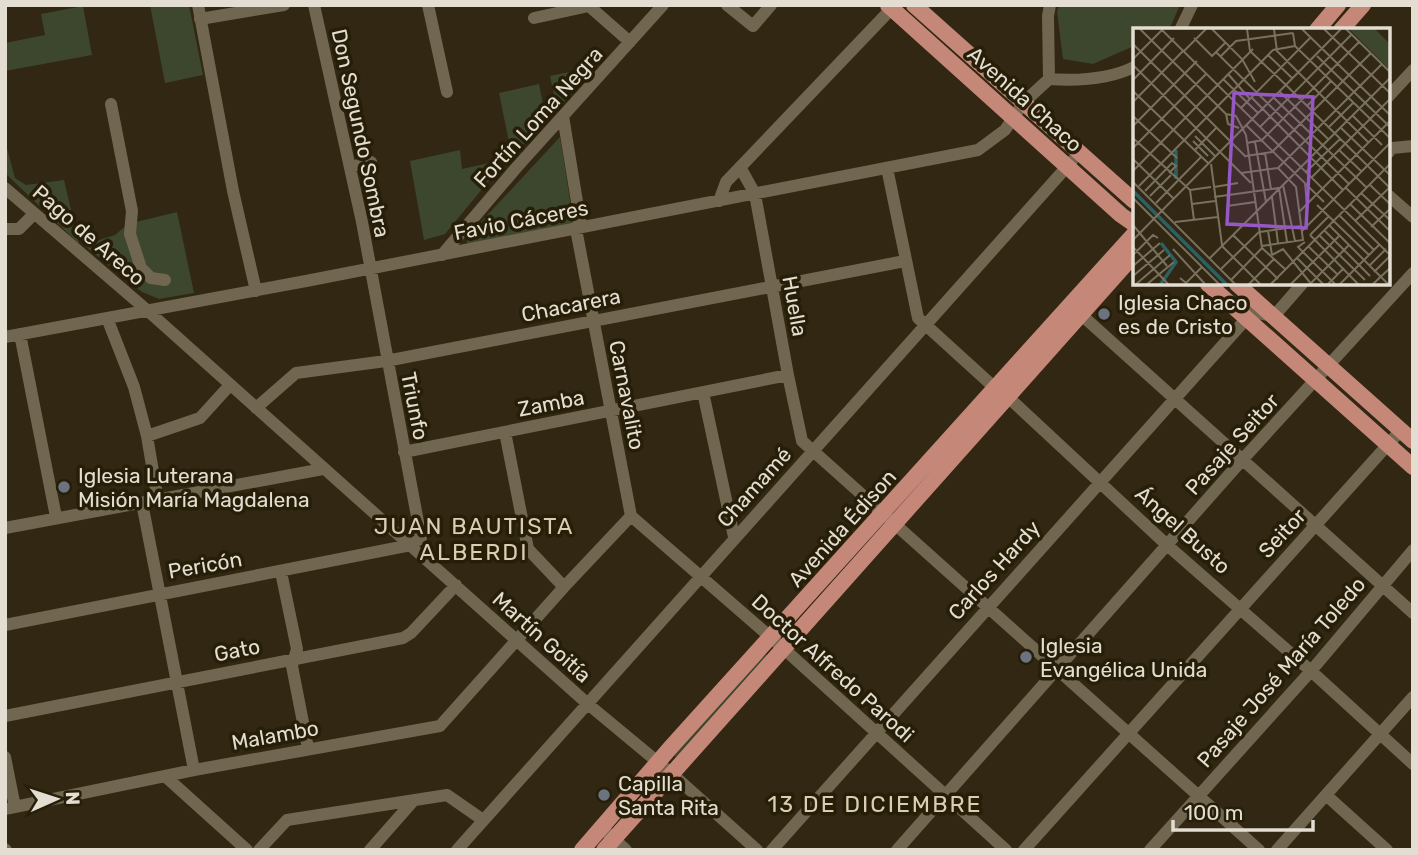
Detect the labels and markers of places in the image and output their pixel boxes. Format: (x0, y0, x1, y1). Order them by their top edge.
place label: Iglesia Chaco es de Cristo (1118, 290, 1248, 339)
marker: Iglesia Chaco es de Cristo (1096, 306, 1112, 322)
place label: Iglesia Luterana Misión María Magdalena (78, 463, 310, 512)
marker: Iglesia Luterana Misión María Magdalena (56, 479, 72, 495)
place label: Iglesia Evangélica Unida (1040, 633, 1207, 682)
marker: Iglesia Evangélica Unida (1018, 649, 1034, 665)
place label: Capilla Santa Rita (618, 771, 719, 820)
marker: Capilla Santa Rita (596, 787, 612, 803)

